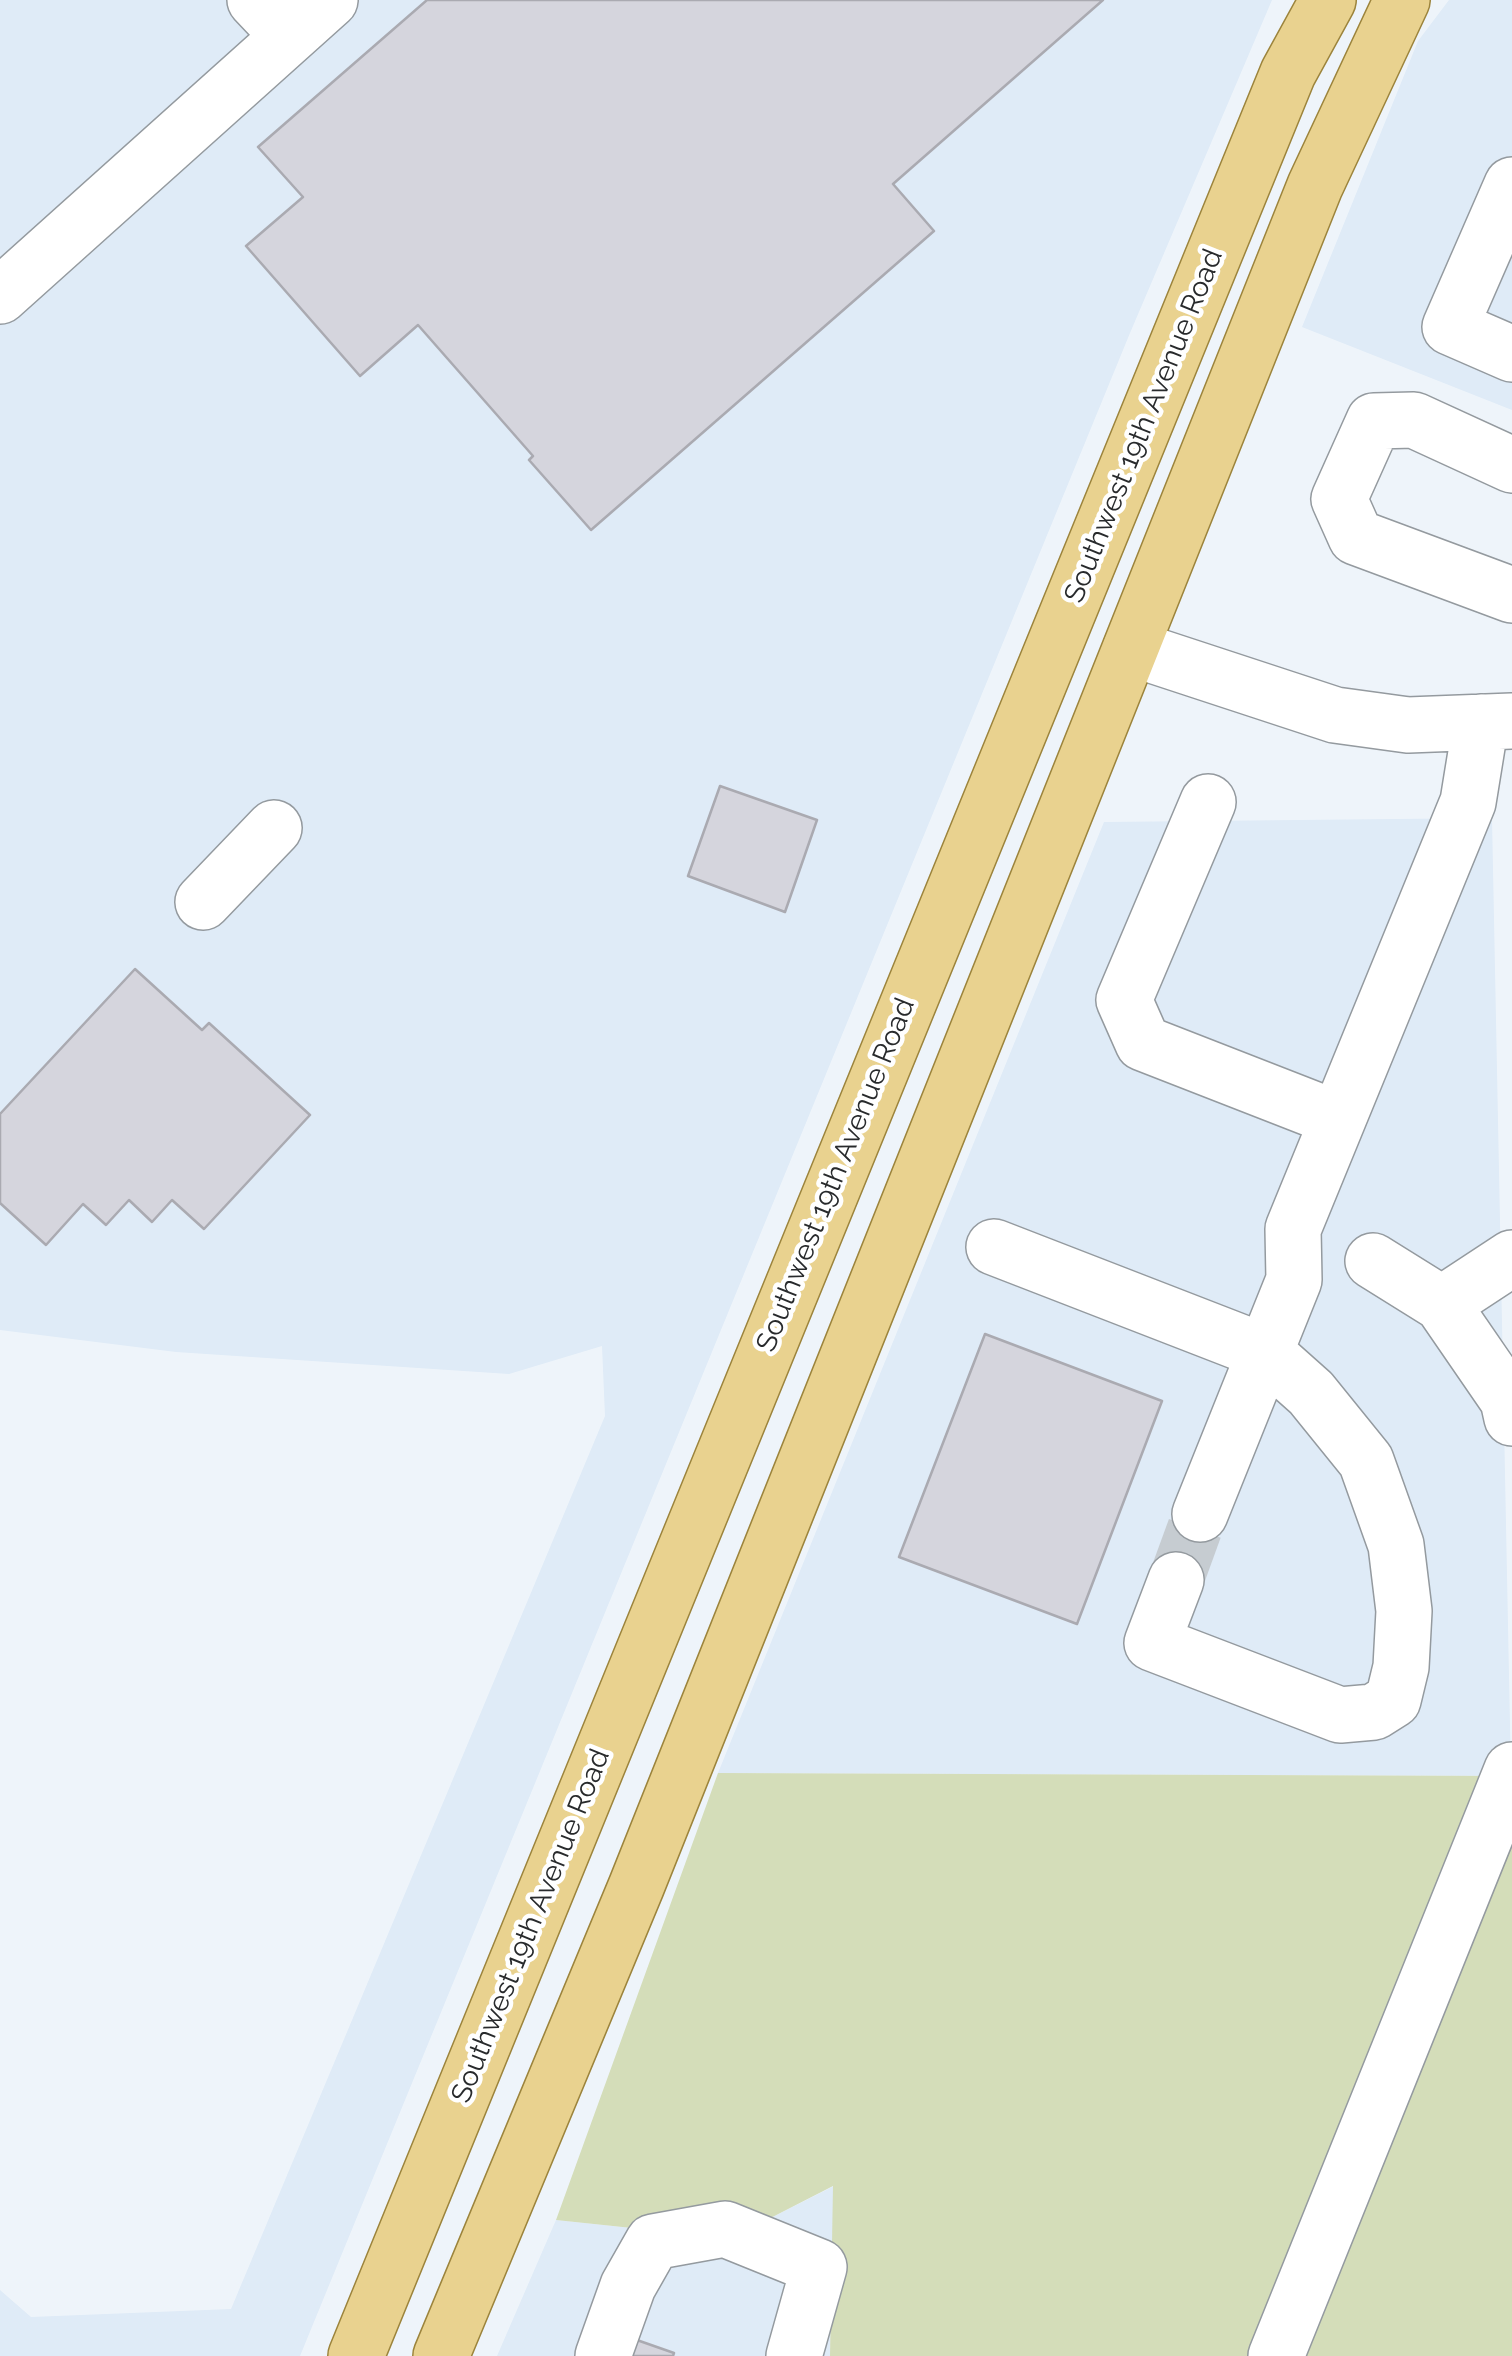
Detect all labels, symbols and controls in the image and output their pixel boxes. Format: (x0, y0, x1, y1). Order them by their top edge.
street label: Southwest 19th Avenue Road (1058, 244, 1230, 608)
street label: Southwest 19th Avenue Road (750, 993, 922, 1357)
street label: Southwest 19th Avenue Road (445, 1744, 617, 2108)

